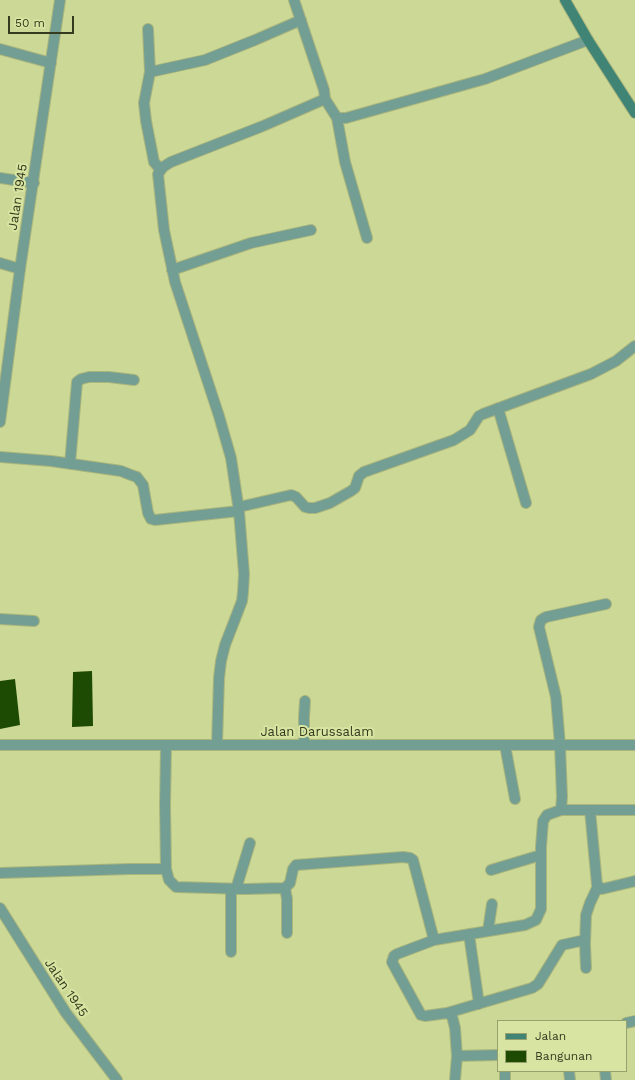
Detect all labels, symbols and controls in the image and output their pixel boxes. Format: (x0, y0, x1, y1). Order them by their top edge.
scale bar (10, 8, 76, 34)
text: 50 m (15, 16, 45, 30)
street label: Jalan 1945 (5, 163, 31, 231)
street label: Jalan Darussalam (260, 724, 374, 740)
street label: Jalan 1945 (41, 956, 91, 1020)
legend (497, 1020, 627, 1072)
text: Jalan (535, 1029, 566, 1043)
text: Bangunan (535, 1049, 593, 1063)

